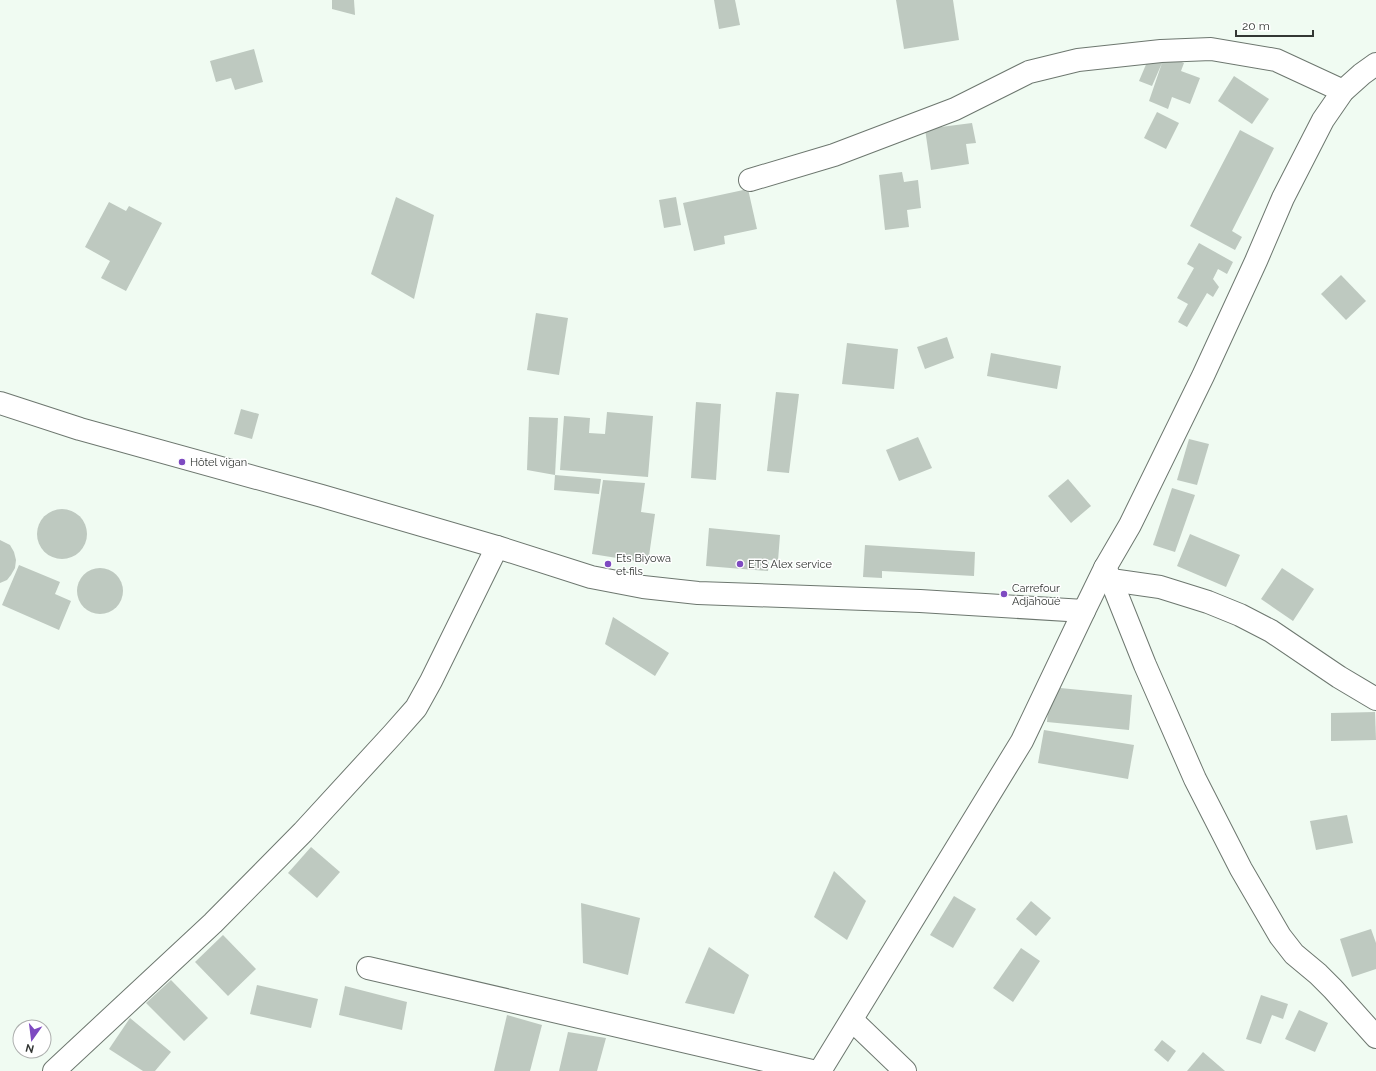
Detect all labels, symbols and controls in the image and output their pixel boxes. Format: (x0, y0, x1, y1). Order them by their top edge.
scale bar (1236, 12, 1313, 38)
text: 20 m (1242, 19, 1270, 33)
place label: Hôtel vigan (190, 456, 247, 469)
marker: Hôtel vigan (177, 457, 187, 467)
place label: Ets Biyowa et fils (616, 552, 671, 578)
place label: ETS Alex service (748, 558, 832, 571)
marker: Ets Biyowa et fils (603, 559, 613, 569)
marker: ETS Alex service (735, 559, 745, 569)
place label: Carrefour Adjahoué (1012, 582, 1061, 608)
marker: Carrefour Adjahoué (999, 589, 1009, 599)
north arrow (12, 1019, 52, 1059)
text: N (24, 1041, 35, 1056)

